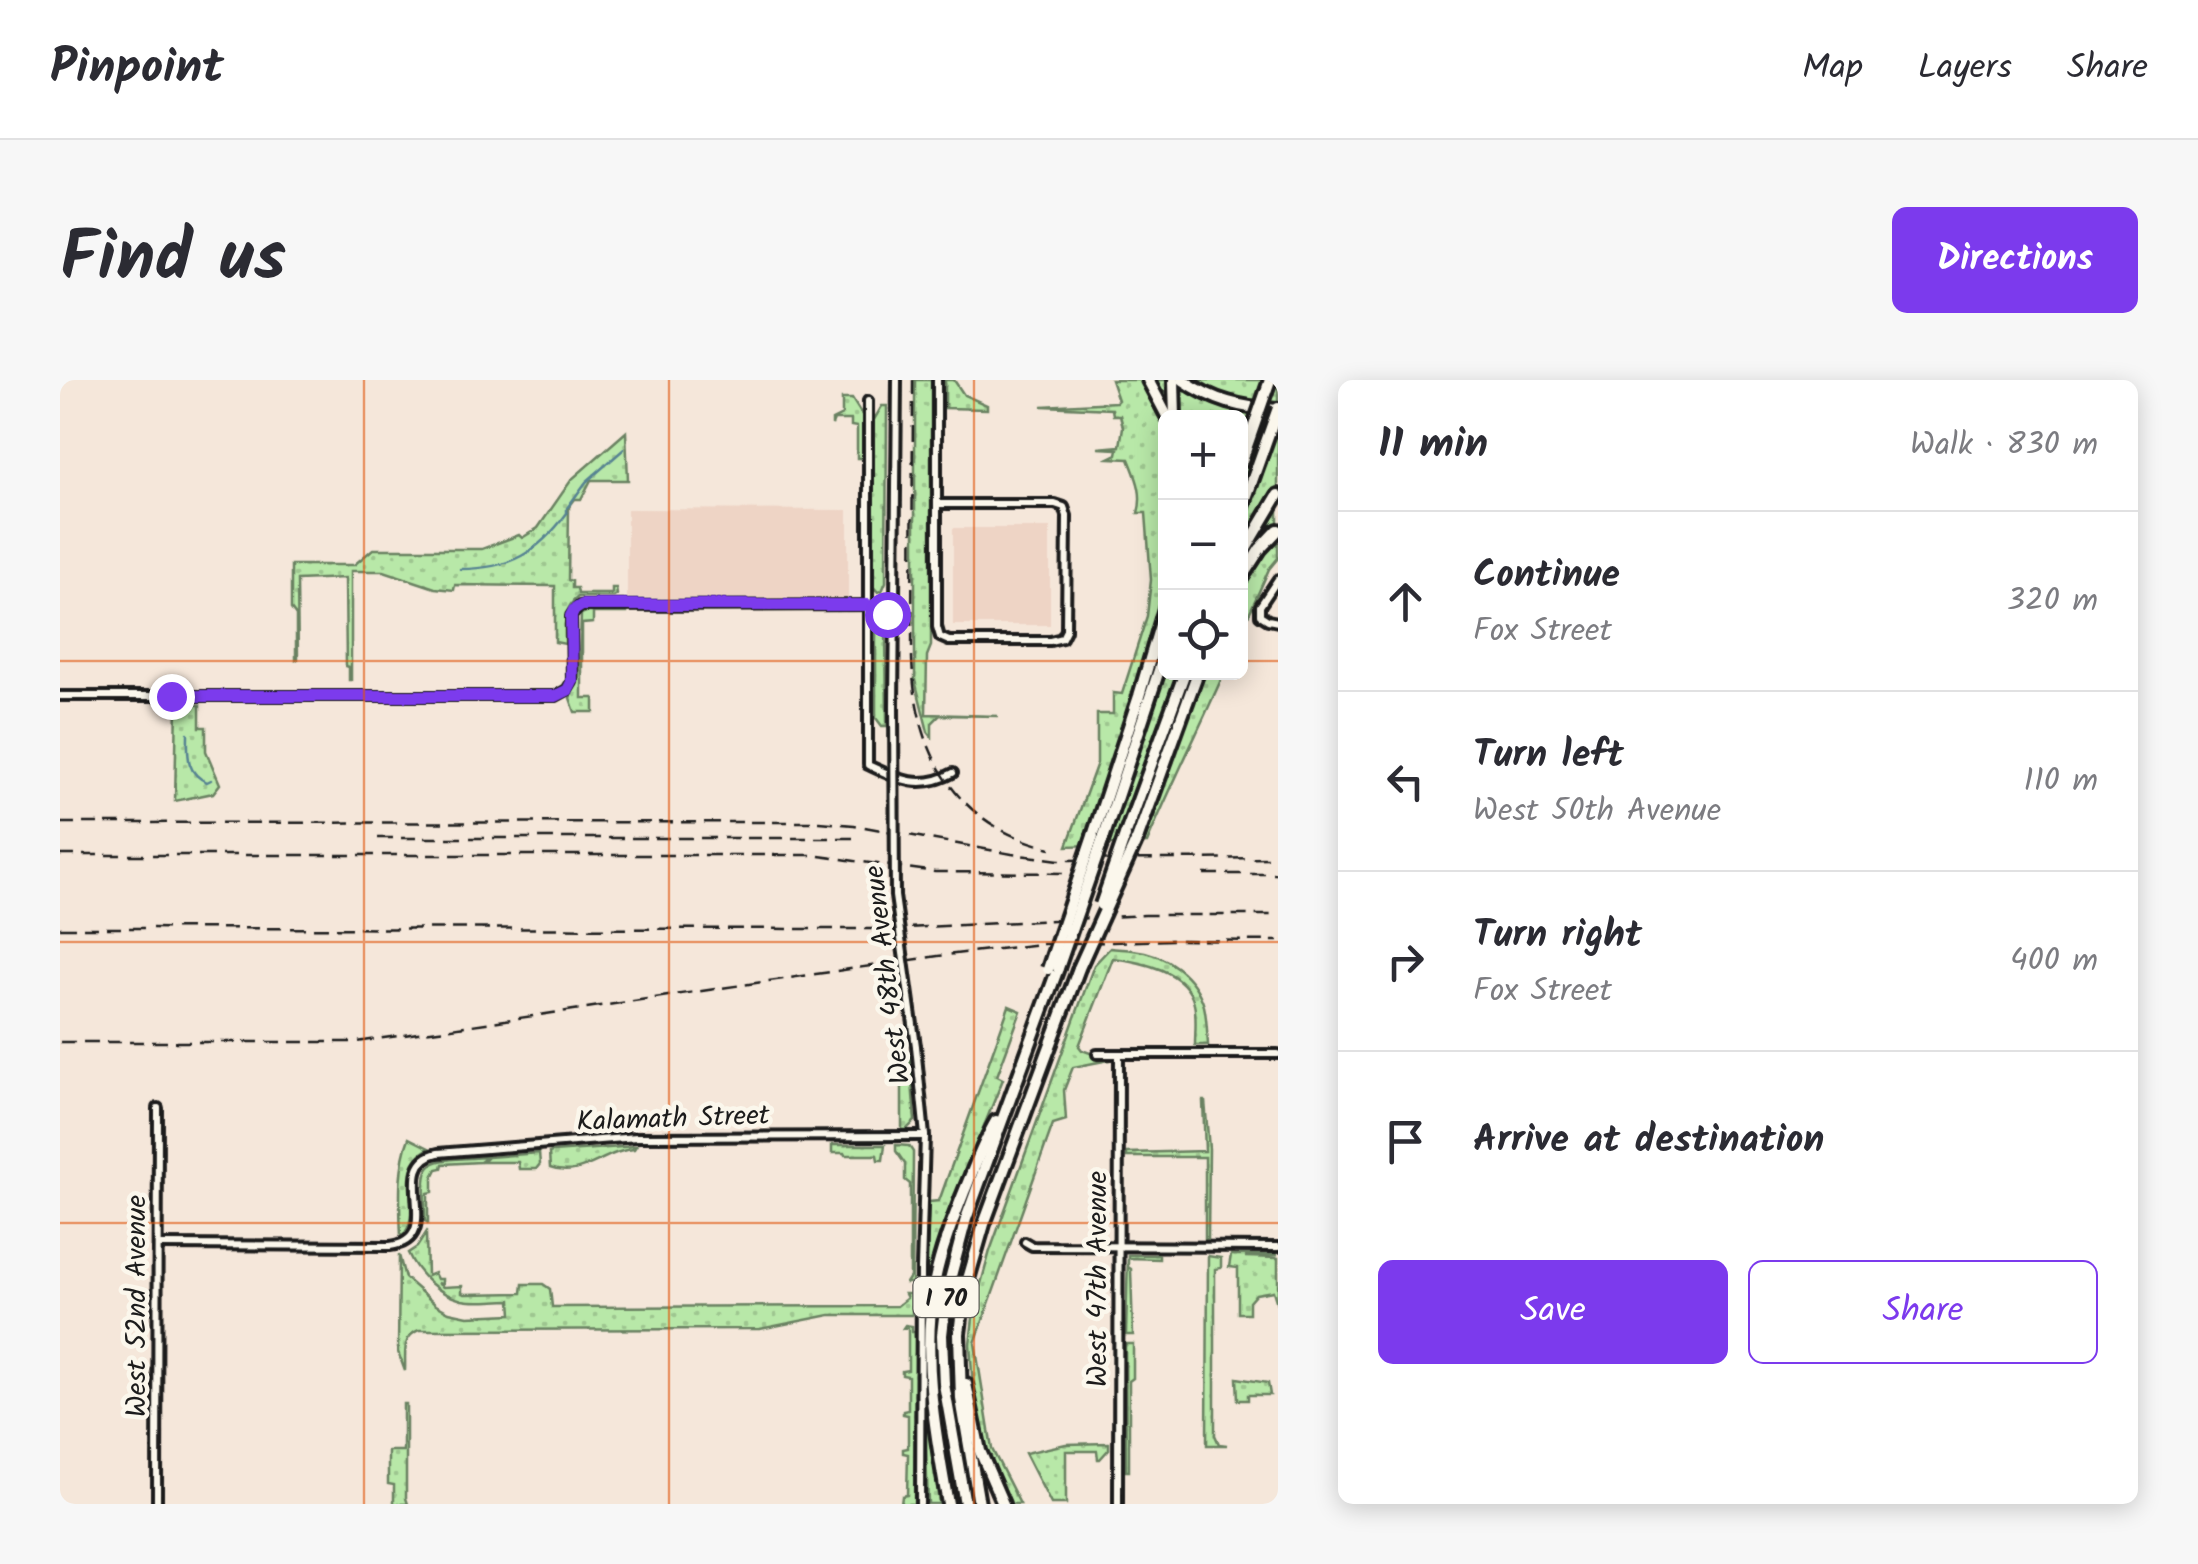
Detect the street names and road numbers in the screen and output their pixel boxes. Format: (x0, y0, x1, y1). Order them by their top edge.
street label: West 48th Avenue (853, 862, 924, 1087)
street label: Kalamath Street (576, 1094, 772, 1145)
street label: West 47th Avenue (1076, 1170, 1121, 1387)
street label: West 52nd Avenue (115, 1194, 160, 1417)
road number: I 70 (914, 1277, 978, 1317)

